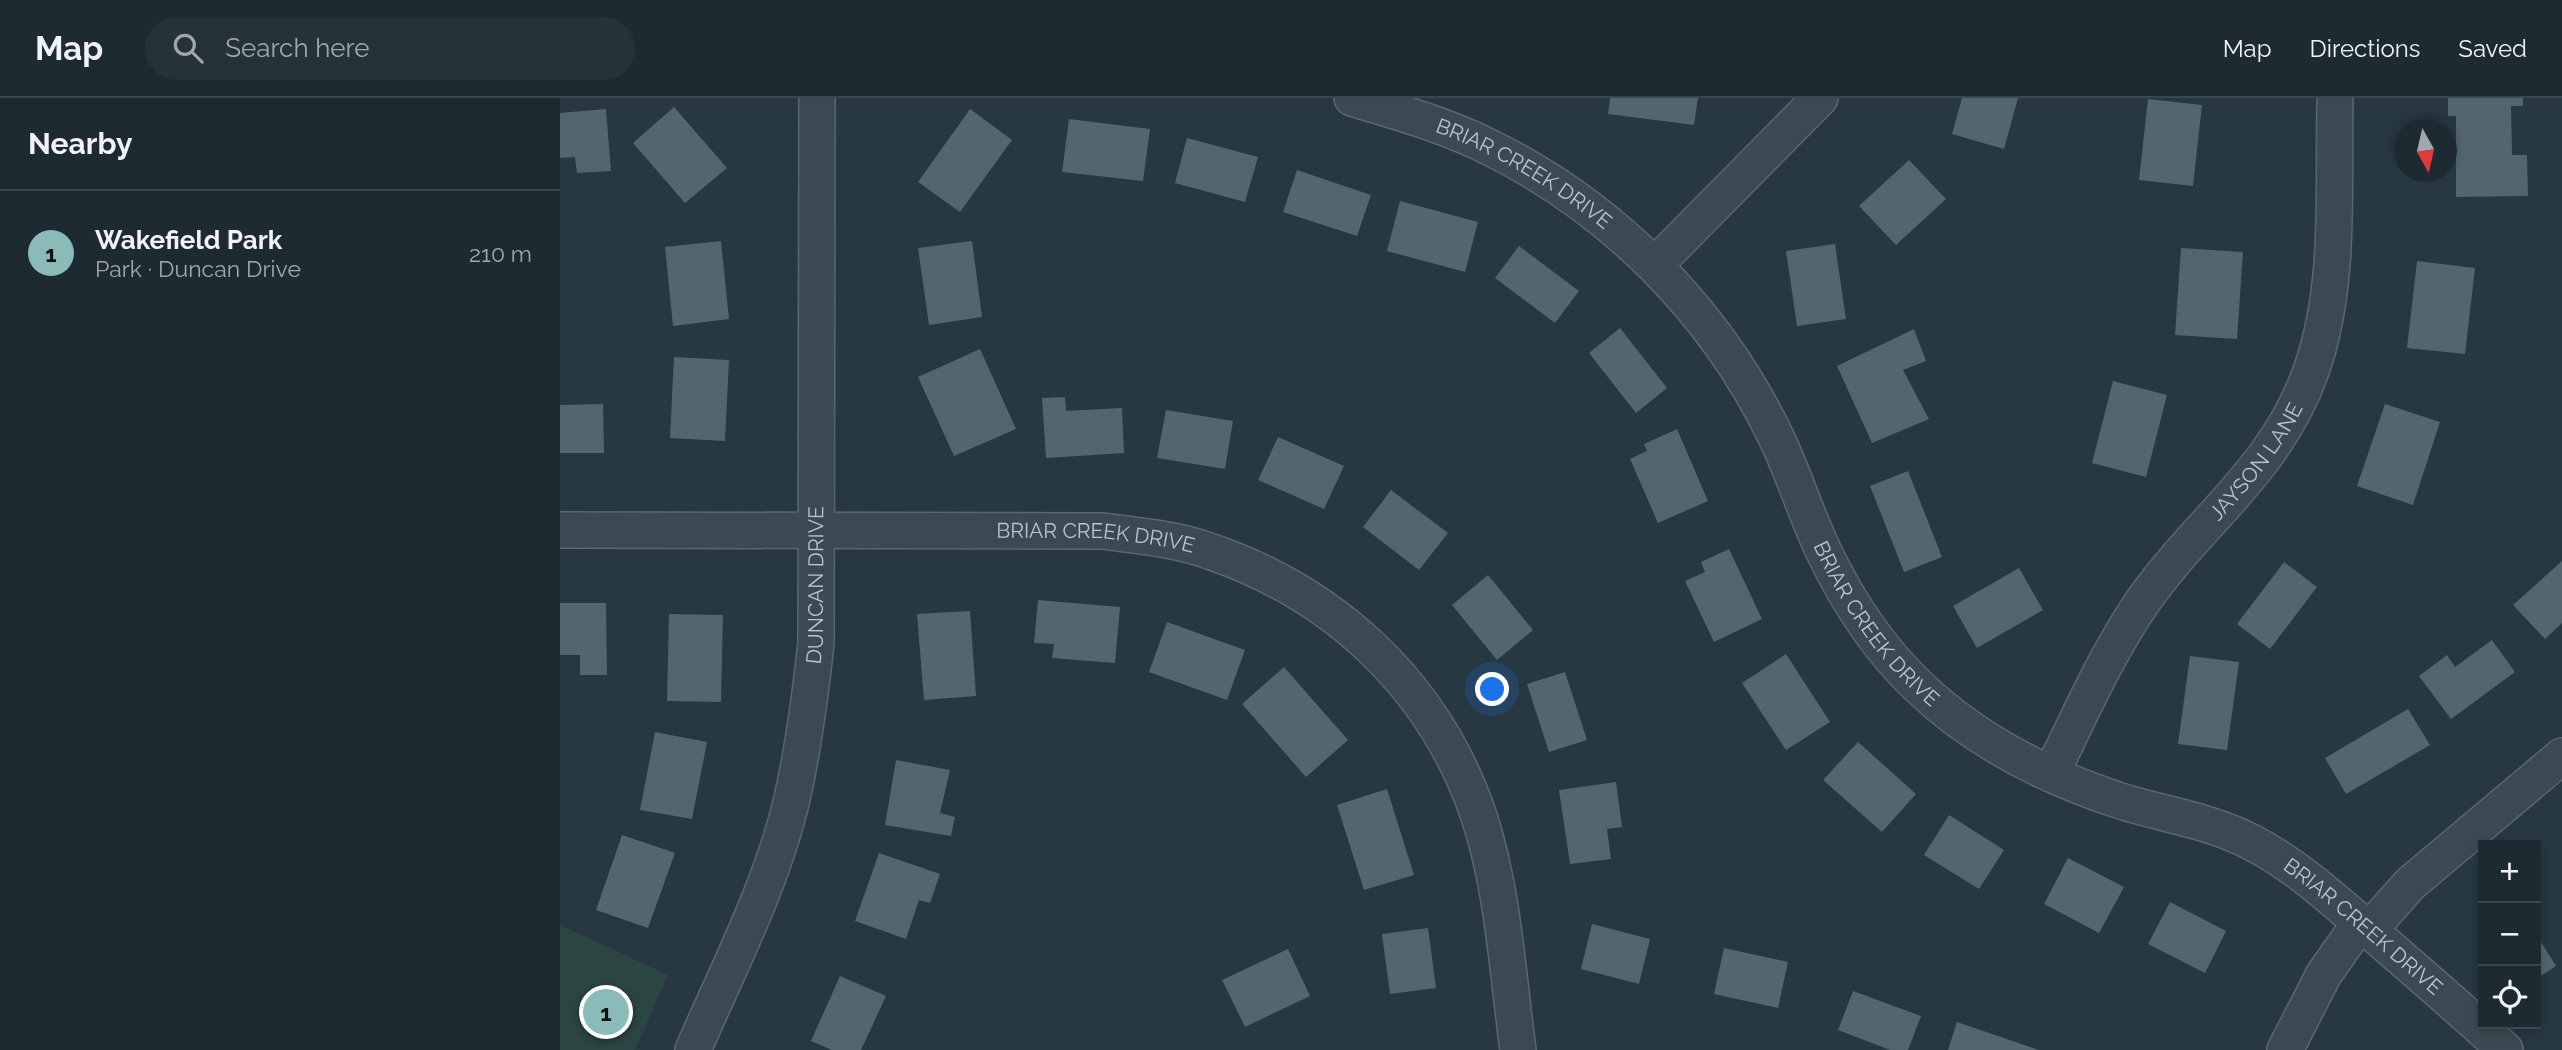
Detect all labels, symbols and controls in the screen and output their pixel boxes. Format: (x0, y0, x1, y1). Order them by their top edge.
search box (145, 17, 635, 80)
text: Map (35, 29, 103, 68)
icon: search (169, 29, 207, 67)
text: Search here (225, 33, 370, 63)
text: Map (2223, 34, 2272, 63)
text: Directions (2310, 34, 2420, 63)
text: Saved (2458, 34, 2527, 63)
street label: BRIAR CREEK DRIVE (1433, 113, 1617, 234)
north arrow (2394, 119, 2457, 182)
text: Nearby (28, 126, 132, 161)
text: Wakefield Park (95, 225, 282, 255)
text: 1 (45, 240, 57, 267)
text: 210 m (469, 240, 532, 267)
text: Park · Duncan Drive (95, 255, 301, 282)
street label: JAYSON LANE (2204, 398, 2308, 525)
street label: DUNCAN DRIVE (801, 506, 828, 665)
street label: BRIAR CREEK DRIVE (996, 518, 1198, 558)
street label: BRIAR CREEK DRIVE (1809, 537, 1945, 711)
your location (1475, 672, 1509, 706)
map controls (2478, 840, 2541, 1029)
button: + (2478, 840, 2541, 903)
street label: BRIAR CREEK DRIVE (2279, 852, 2448, 1000)
button: − (2478, 903, 2541, 966)
button: locate (2478, 966, 2541, 1029)
pin: 1 (583, 986, 629, 1038)

